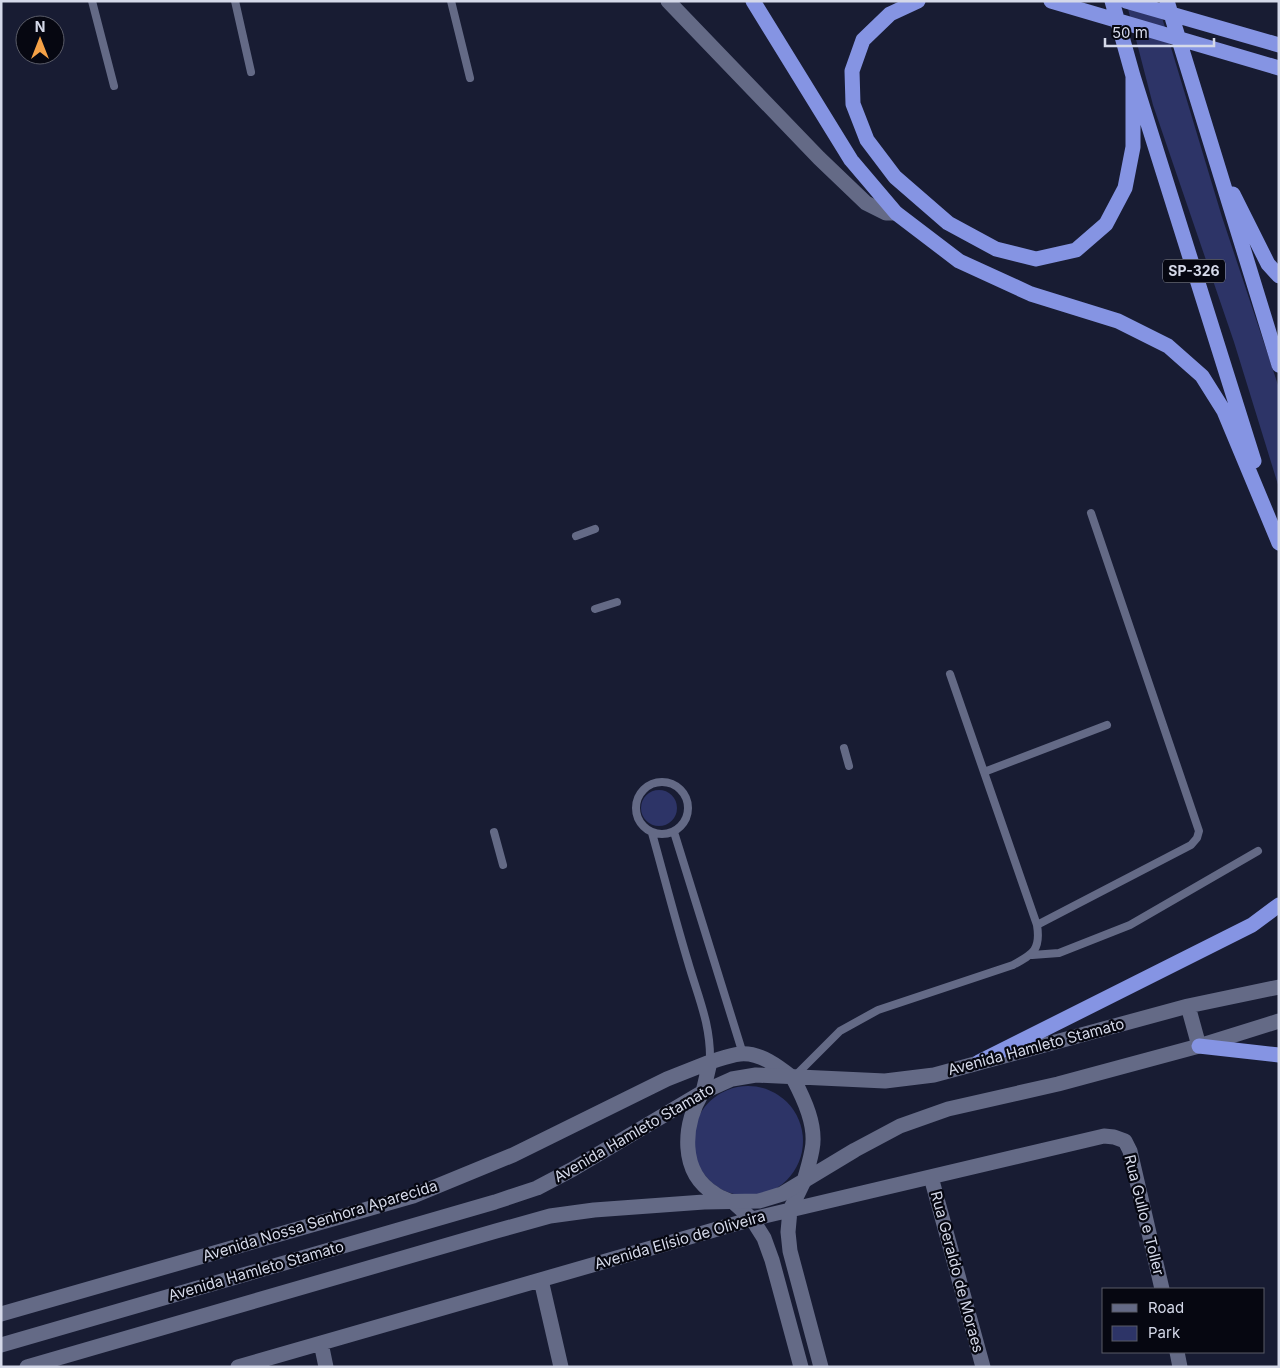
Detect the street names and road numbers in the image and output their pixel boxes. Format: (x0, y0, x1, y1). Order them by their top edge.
road number: SP-326 (1163, 260, 1225, 282)
street label: Avenida Hamleto Stamato (946, 1014, 1126, 1079)
street label: Avenida Hamleto Stamato (550, 1079, 717, 1186)
street label: Rua Gullo e Toller (1120, 1152, 1169, 1278)
street label: Avenida Nossa Senhora Aparecida (200, 1176, 440, 1265)
street label: Rua Geraldo de Moraes (927, 1189, 988, 1355)
street label: Avenida Elísio de Oliveira (592, 1206, 768, 1273)
street label: Avenida Hamleto Stamato (166, 1236, 346, 1305)

